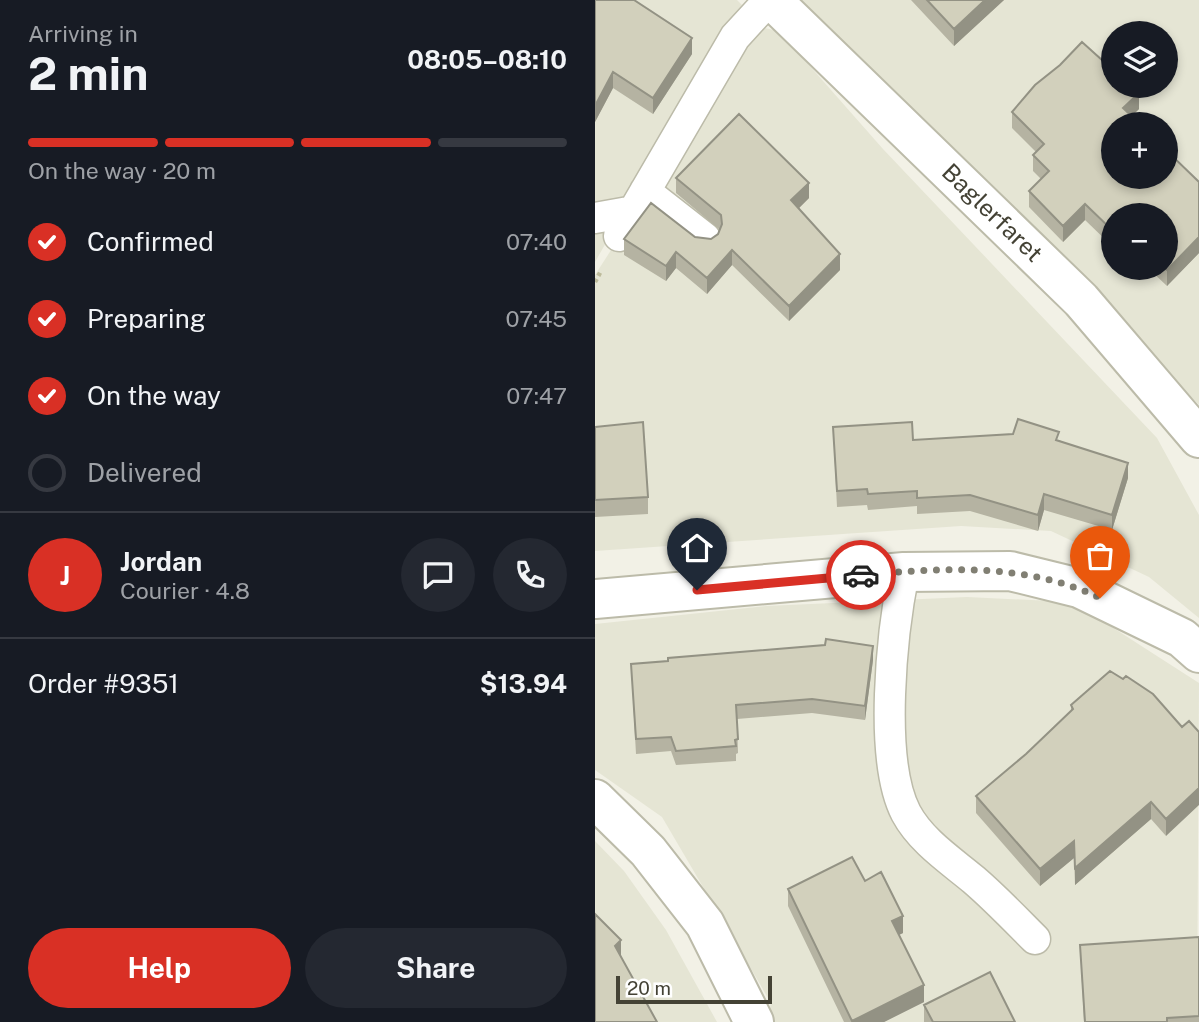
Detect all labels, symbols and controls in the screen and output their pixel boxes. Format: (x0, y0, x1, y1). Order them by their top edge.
text: Arriving in (28, 20, 138, 47)
map controls (1101, 21, 1178, 280)
button: layers (1101, 21, 1178, 98)
text: 08:05–08:10 (407, 44, 567, 75)
text: 2 min (28, 46, 148, 100)
button: + (1101, 112, 1178, 189)
text: On the way · 20 m (28, 157, 216, 184)
street label: Baglerfaret (937, 158, 1049, 267)
button: − (1101, 203, 1178, 280)
icon: check (28, 223, 66, 261)
text: Confirmed (87, 226, 214, 257)
text: 07:40 (506, 228, 567, 255)
icon: check (28, 300, 66, 338)
text: Preparing (87, 303, 206, 334)
text: 07:45 (506, 305, 567, 332)
icon: check (28, 377, 66, 415)
text: On the way (87, 380, 221, 411)
text: 07:47 (506, 382, 567, 409)
text: Delivered (87, 457, 202, 488)
pin (667, 518, 727, 590)
pin (1070, 526, 1130, 598)
icon: home (678, 529, 716, 567)
icon: bag (1081, 537, 1119, 575)
button: chat (401, 538, 475, 612)
button: phone (493, 538, 567, 612)
courier (826, 540, 896, 610)
text: Jordan (120, 546, 202, 577)
icon: car (842, 556, 880, 594)
text: J (60, 560, 70, 591)
text: Courier · 4.8 (120, 577, 250, 604)
text: Order #9351 (28, 668, 179, 699)
text: $13.94 (480, 668, 567, 699)
button: Help (28, 928, 291, 1008)
button: Share (305, 928, 567, 1008)
scale bar (616, 973, 772, 1005)
text: 20 m (627, 977, 671, 999)

